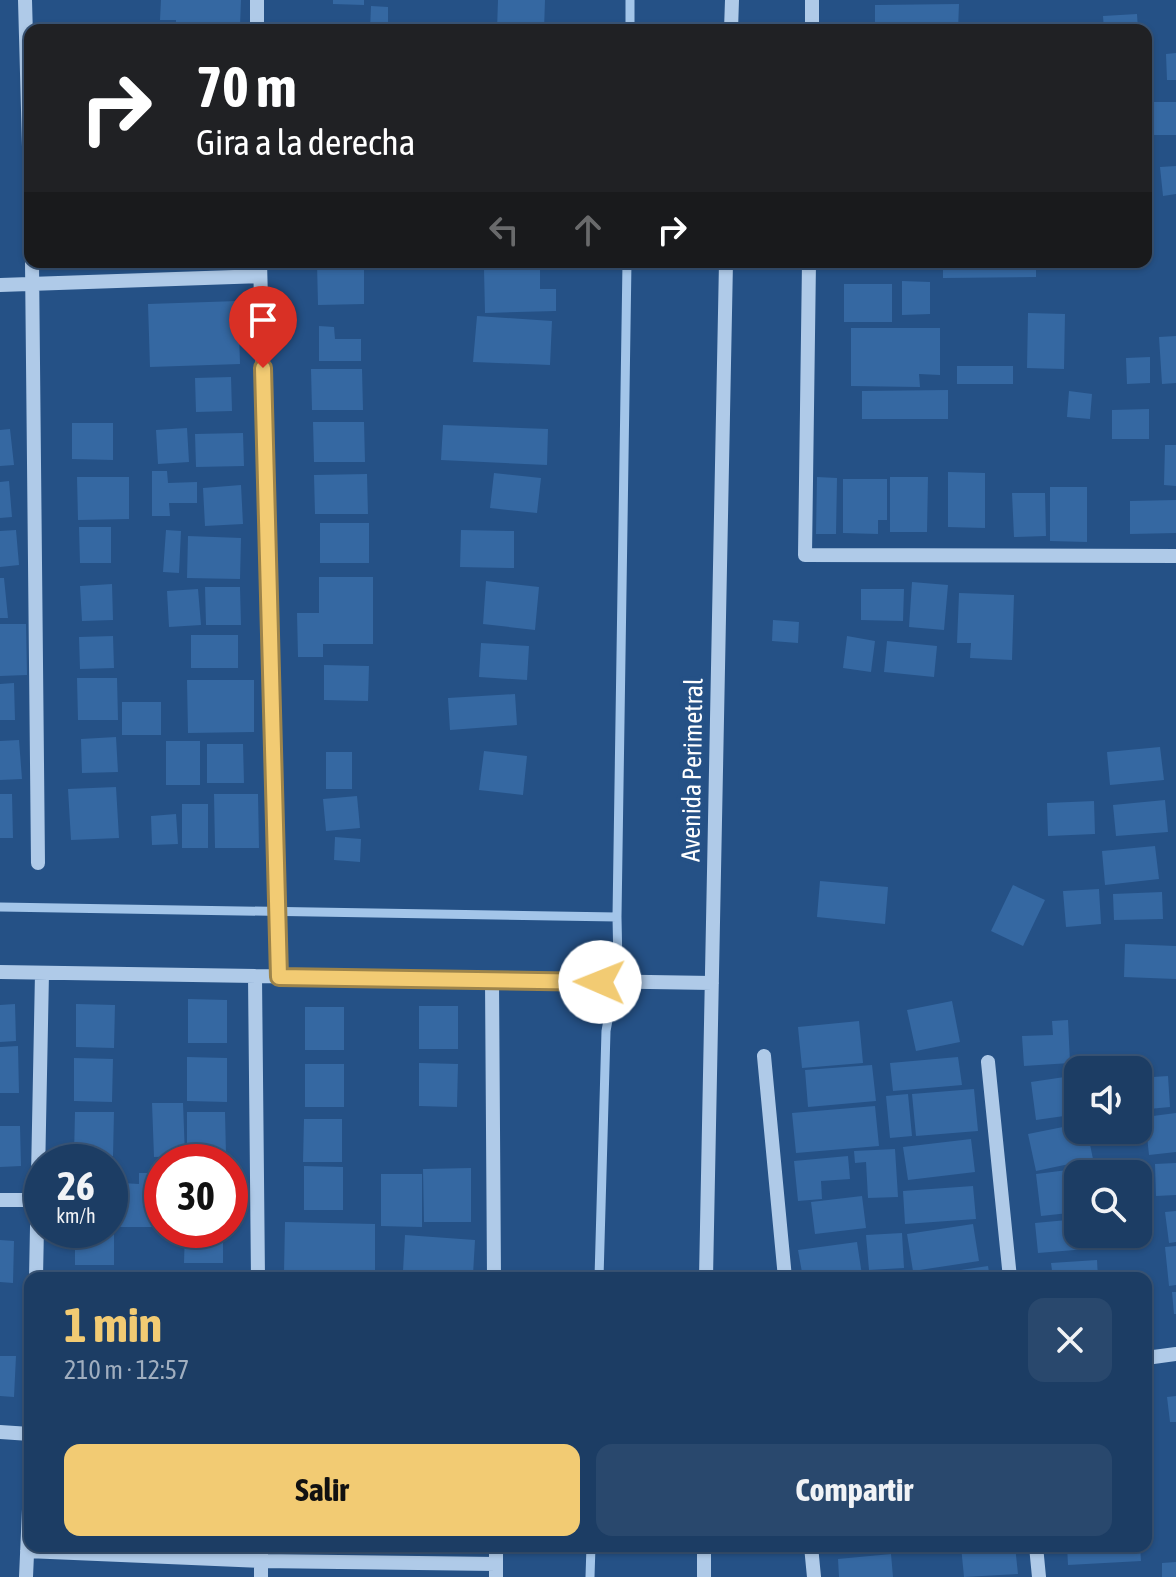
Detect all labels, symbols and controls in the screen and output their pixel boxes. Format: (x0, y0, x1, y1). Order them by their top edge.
text: 70 m (196, 55, 297, 119)
icon: right (64, 56, 168, 160)
text: Gira a la derecha (196, 121, 416, 163)
icon: left (482, 208, 526, 252)
icon: ahead (566, 208, 610, 252)
icon: right (650, 208, 694, 252)
pin (229, 286, 297, 368)
icon: arrive (241, 298, 285, 342)
street label: Avenida Perimetral (675, 678, 709, 862)
position arrow (558, 940, 642, 1024)
map controls (1064, 1056, 1152, 1248)
button: sound (1064, 1056, 1152, 1144)
speed limit sign: 30 (144, 1144, 248, 1248)
button: search (1064, 1160, 1152, 1248)
text: 26 (57, 1163, 95, 1208)
text: km/h (56, 1204, 96, 1227)
text: 1 min (64, 1297, 162, 1352)
button: close (1028, 1298, 1112, 1382)
text: 210 m · 12:57 (64, 1355, 189, 1385)
button: Salir (64, 1444, 580, 1536)
button: Compartir (596, 1444, 1112, 1536)

